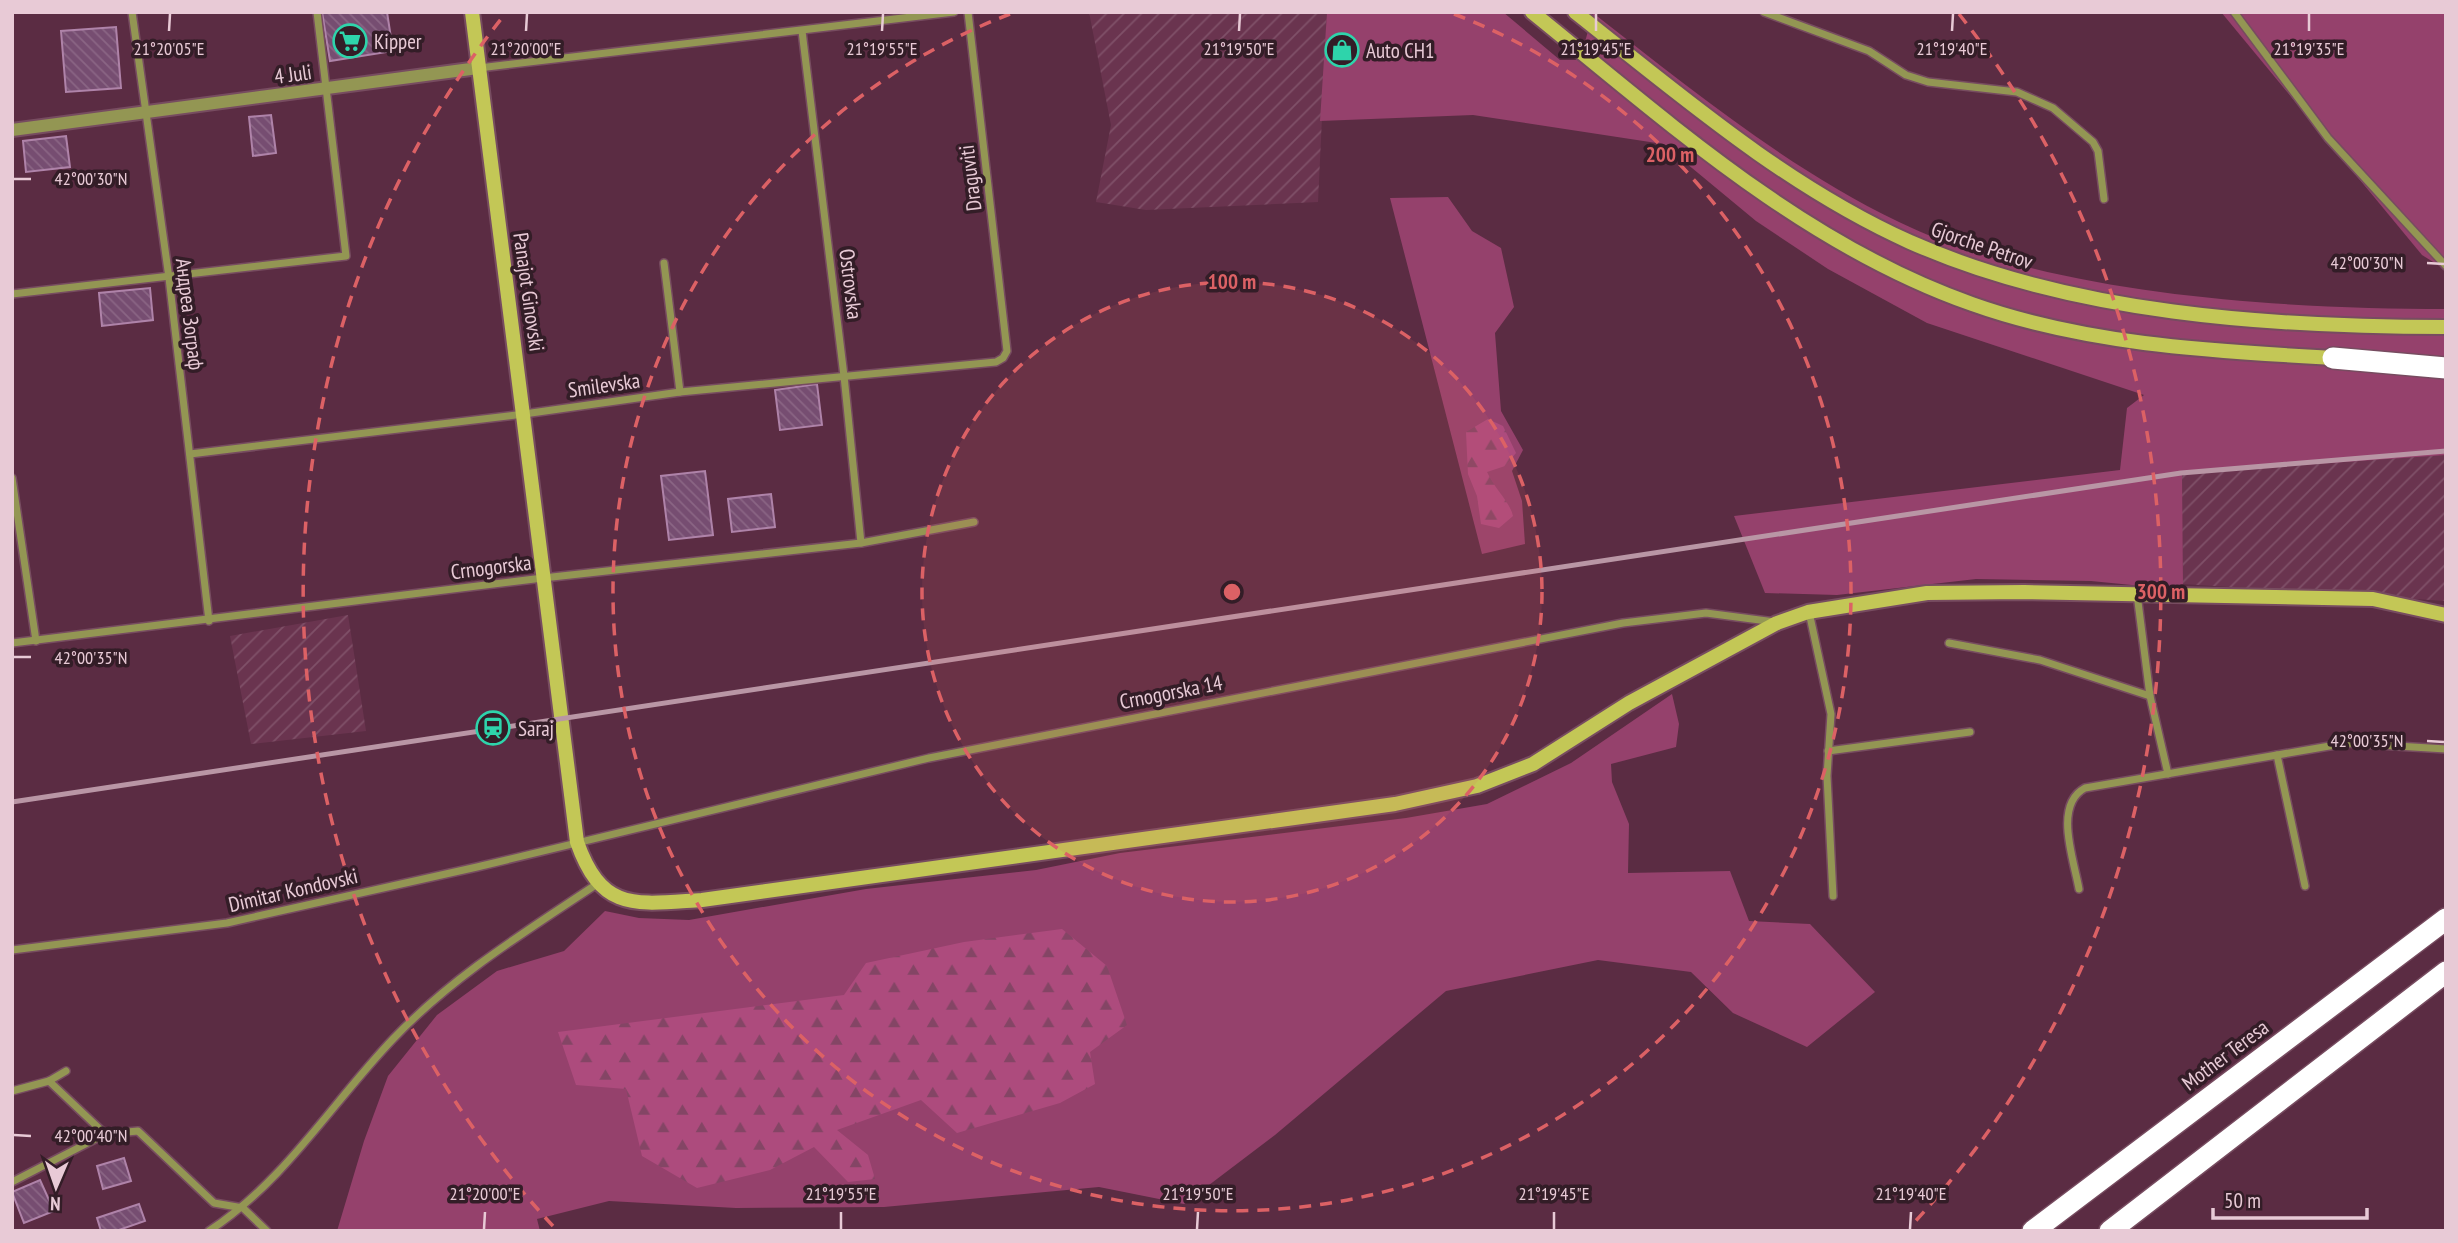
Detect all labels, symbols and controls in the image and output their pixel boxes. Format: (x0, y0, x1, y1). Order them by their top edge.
supermarket icon: Kipper (331, 22, 369, 60)
place label: Kipper (374, 28, 422, 55)
shop icon: Auto CH1 (1323, 31, 1361, 69)
text: 21°20'05"E (134, 37, 204, 60)
text: 21°20'00"E (491, 37, 561, 60)
text: 21°19'55"E (847, 37, 917, 60)
text: 21°19'50"E (1204, 37, 1274, 60)
place label: Auto CH1 (1366, 37, 1435, 64)
text: 21°19'45"E (1561, 37, 1631, 60)
text: 21°19'40"E (1917, 37, 1987, 60)
text: 21°19'35"E (2274, 37, 2344, 60)
street label: 4 Juli (273, 58, 313, 90)
text: 200 m (1646, 141, 1694, 168)
street label: Draguviti (953, 143, 987, 213)
text: 42°00'30"N (55, 167, 127, 190)
street label: Gjorche Petrov (1928, 215, 2037, 275)
street label: Panajot Ginovski (507, 231, 551, 353)
street label: Ostrovska (833, 247, 869, 321)
text: 42°00'30"N (2331, 251, 2403, 274)
street label: Андреа Зограф (170, 257, 210, 371)
text: 100 m (1208, 268, 1256, 295)
street label: Smilevska (566, 367, 642, 403)
street label: Crnogorska (449, 549, 533, 585)
text: 300 m (2137, 578, 2185, 605)
centre of rings (1220, 580, 1244, 604)
text: 42°00'35"N (55, 646, 127, 669)
street label: Crnogorska 14 (1117, 669, 1225, 715)
station icon: Saraj (474, 709, 512, 747)
place label: Saraj (518, 715, 554, 742)
text: 42°00'35"N (2331, 729, 2403, 752)
street label: Dimitar Kondovski (226, 862, 360, 918)
street label: Mother Teresa (2176, 1014, 2274, 1096)
text: 42°00'40"N (55, 1124, 127, 1147)
north arrow (21, 1152, 91, 1222)
scale bar (2213, 1176, 2367, 1220)
text: 21°20'00"E (450, 1182, 520, 1205)
text: 21°19'55"E (806, 1182, 876, 1205)
text: 21°19'50"E (1163, 1182, 1233, 1205)
text: 21°19'45"E (1519, 1182, 1589, 1205)
text: 21°19'40"E (1876, 1182, 1946, 1205)
text: 50 m (2224, 1187, 2261, 1214)
text: N (50, 1192, 61, 1216)

